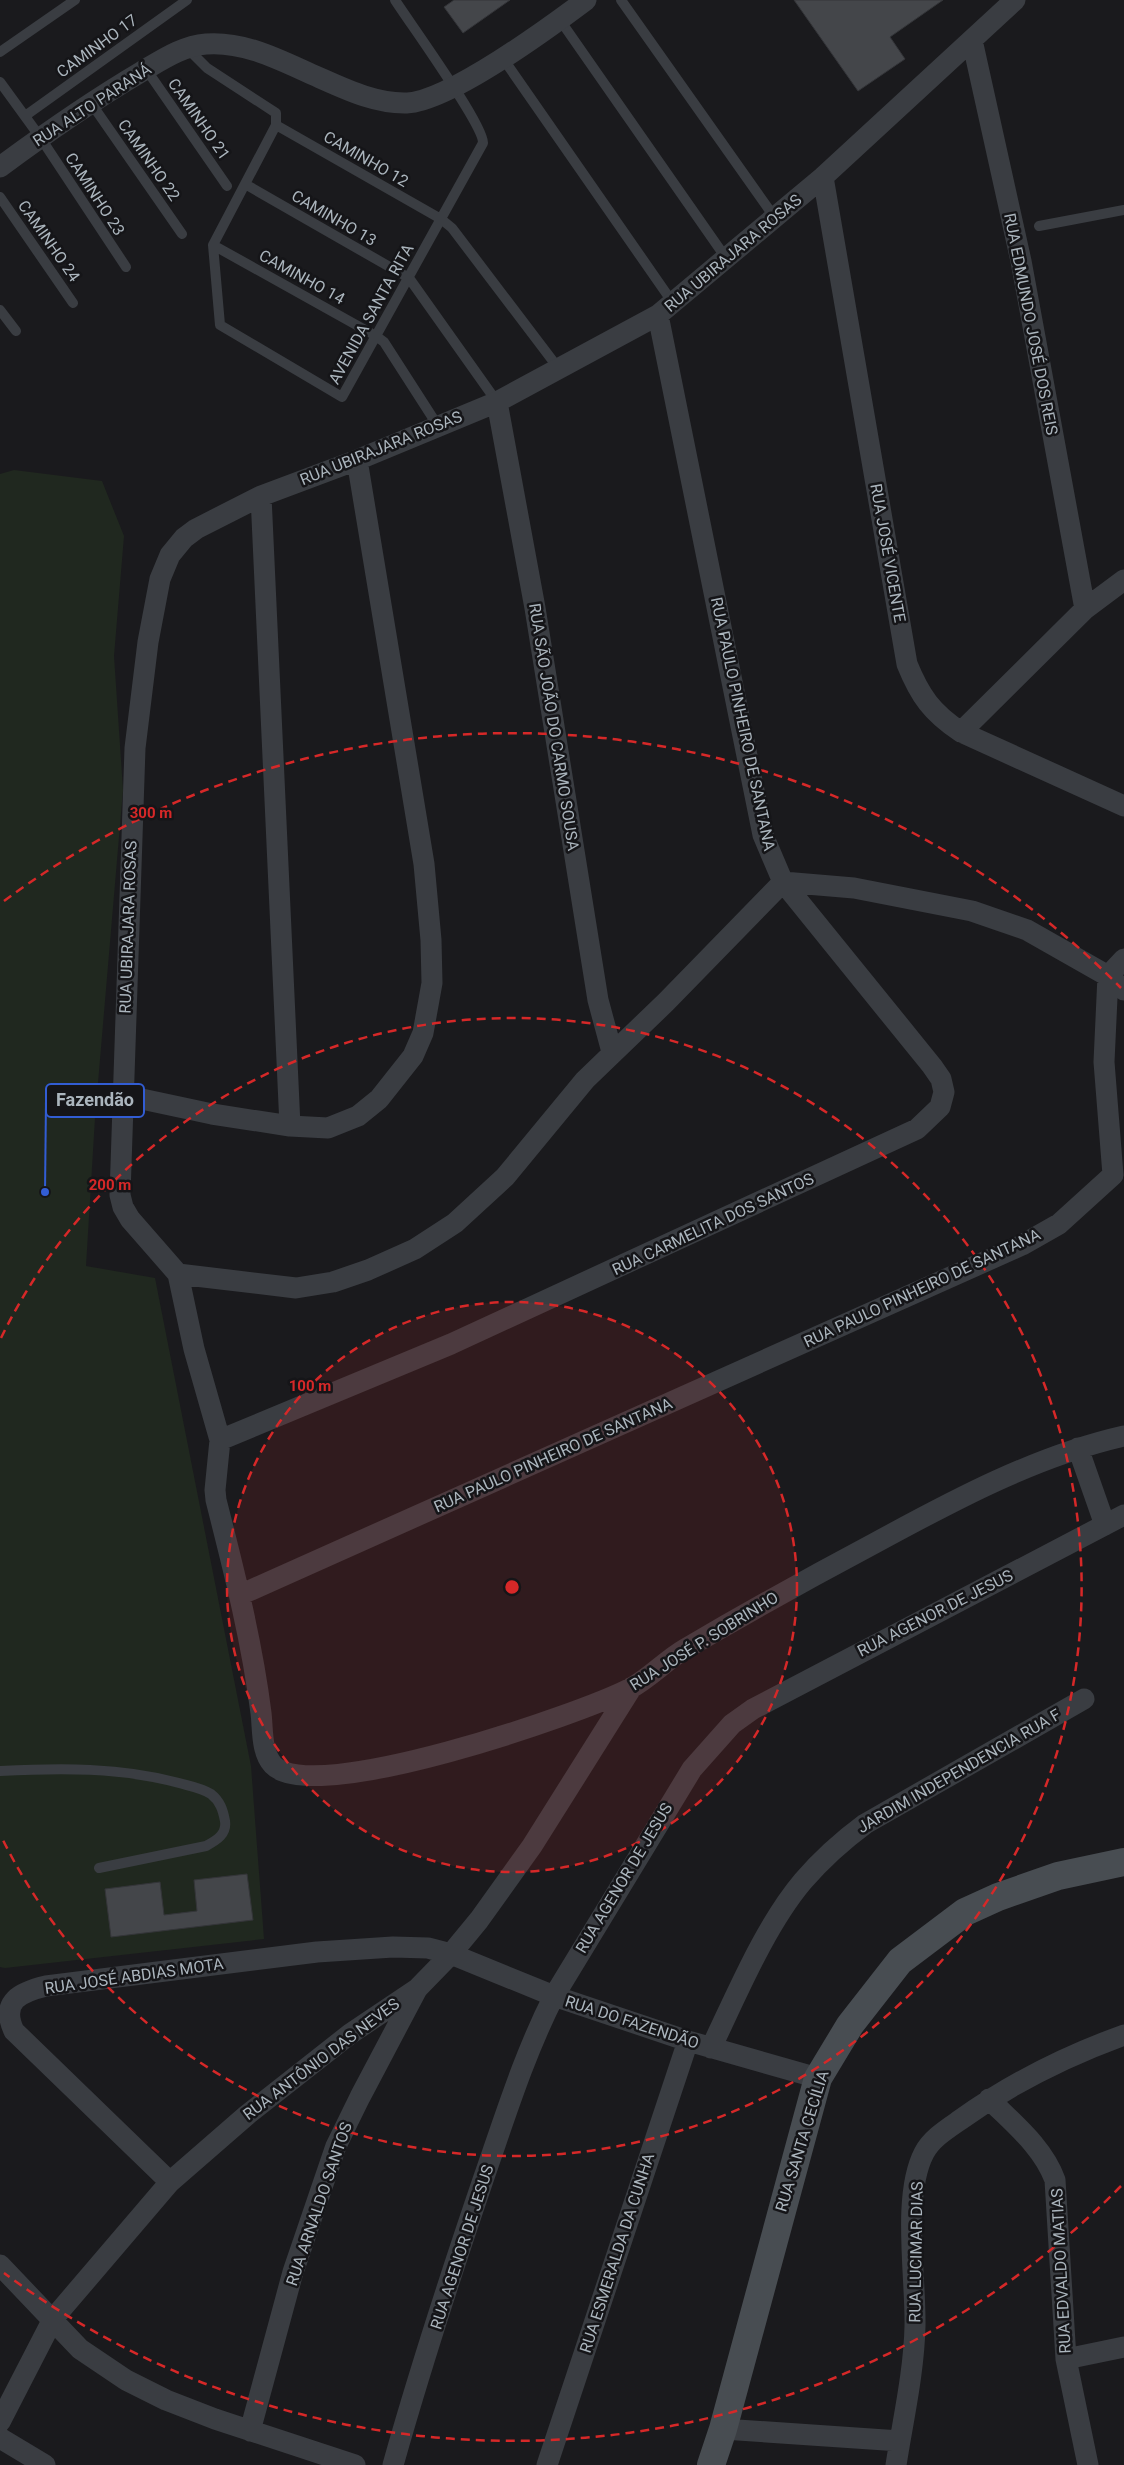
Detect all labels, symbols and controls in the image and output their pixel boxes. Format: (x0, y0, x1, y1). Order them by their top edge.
street label: CAMINHO 17 (53, 10, 141, 82)
street label: RUA ALTO PARANÁ (29, 59, 155, 150)
street label: CAMINHO 21 (164, 75, 234, 163)
street label: CAMINHO 22 (114, 116, 184, 204)
street label: CAMINHO 12 (320, 127, 412, 191)
street label: CAMINHO 23 (61, 149, 129, 239)
street label: CAMINHO 13 (288, 186, 380, 250)
street label: RUA UBIRAJARA ROSAS (661, 190, 805, 316)
street label: CAMINHO 24 (14, 197, 84, 285)
street label: RUA EDMUNDO JOSÉ DOS REIS (1000, 212, 1062, 436)
street label: AVENIDA SANTA RITA (325, 240, 418, 387)
street label: CAMINHO 14 (256, 246, 348, 308)
street label: RUA UBIRAJARA ROSAS (297, 407, 465, 489)
street label: RUA JOSÉ VICENTE (866, 482, 910, 624)
street label: RUA PAULO PINHEIRO DE SANTANA (707, 595, 779, 853)
street label: RUA SÃO JOÃO DO CARMO SOUSA (525, 602, 584, 853)
text: 300 m (130, 804, 172, 822)
street label: RUA UBIRAJARA ROSAS (115, 840, 141, 1014)
callout: Fazendão (46, 1084, 144, 1117)
text: Fazendão (56, 1089, 134, 1110)
street label: RUA CARMELITA DOS SANTOS (609, 1169, 817, 1279)
text: 200 m (89, 1176, 131, 1194)
street label: RUA PAULO PINHEIRO DE SANTANA (801, 1224, 1044, 1351)
text: 100 m (289, 1377, 331, 1395)
street label: RUA PAULO PINHEIRO DE SANTANA (431, 1393, 676, 1516)
street label: RUA AGENOR DE JESUS (854, 1566, 1016, 1660)
centre of rings (503, 1578, 521, 1596)
street label: RUA JOSÉ P. SOBRINHO (626, 1588, 782, 1694)
street label: JARDIM INDEPENDENCIA RUA F (854, 1705, 1064, 1837)
street label: RUA AGENOR DE JESUS (572, 1799, 676, 1957)
street label: RUA JOSÉ ABDIAS MOTA (43, 1954, 225, 1998)
street label: RUA DO FAZENDÃO (563, 1990, 702, 2053)
street label: RUA ANTÔNIO DAS NEVES (239, 1993, 403, 2124)
street label: RUA SANTA CECÍLIA (771, 2068, 833, 2214)
street label: RUA ARNALDO SANTOS (282, 2120, 356, 2288)
street label: RUA ESMERALDA DA CUNHA (576, 2150, 658, 2355)
street label: RUA AGENOR DE JESUS (426, 2162, 498, 2332)
street label: RUA LUCIMAR DIAS (905, 2181, 927, 2323)
street label: RUA EDVALDO MATIAS (1047, 2188, 1075, 2354)

